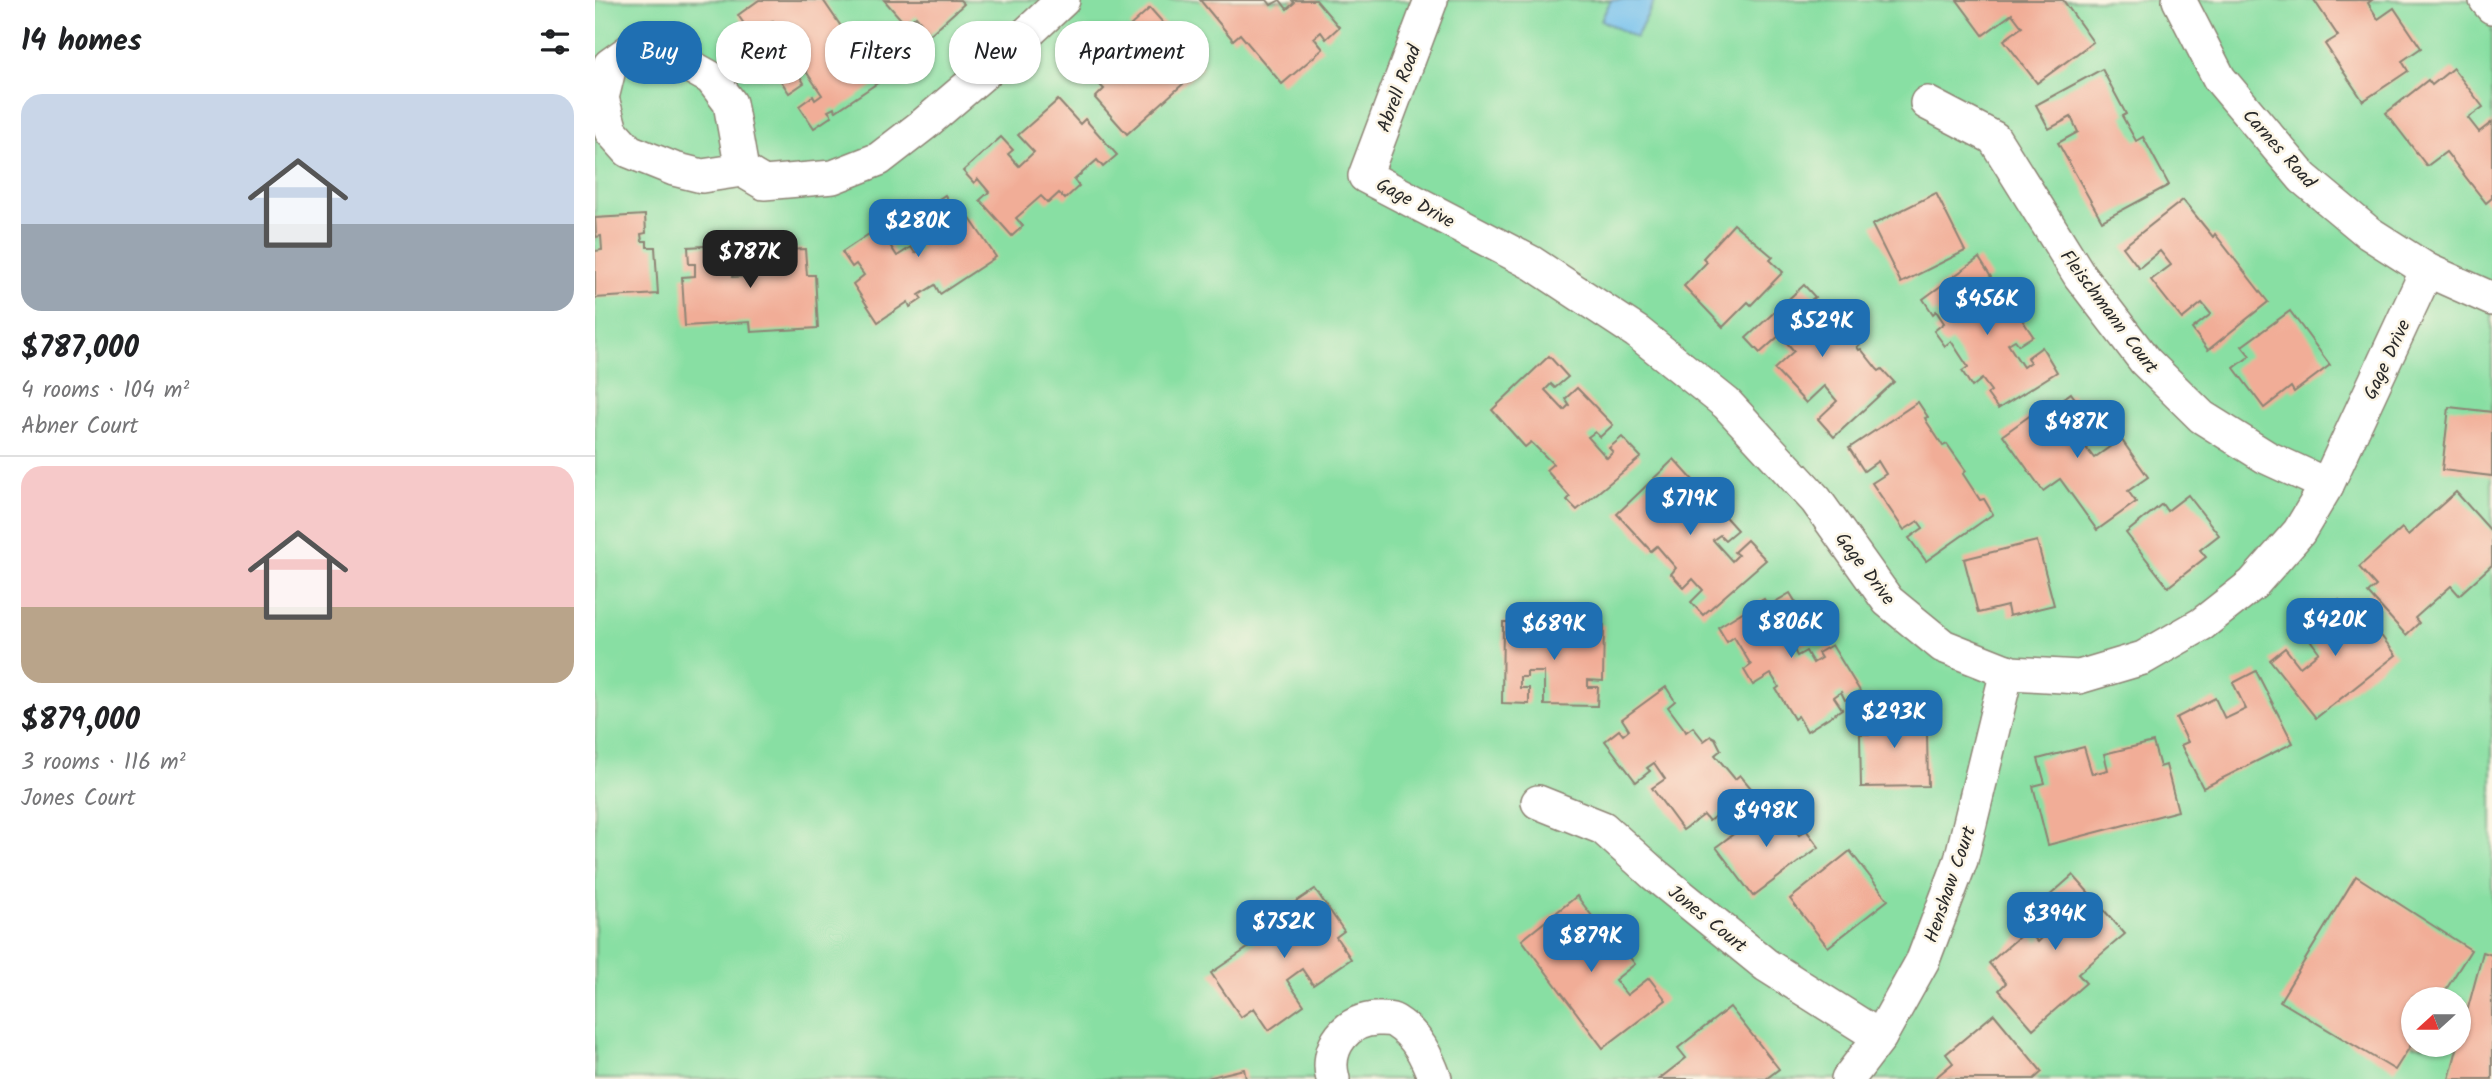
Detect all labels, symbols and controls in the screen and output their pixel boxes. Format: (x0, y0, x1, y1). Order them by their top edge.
text: 14 homes (21, 18, 142, 66)
chip: Buy (616, 21, 702, 84)
chip: Rent (716, 21, 811, 84)
chip: Filters (825, 21, 935, 84)
chip: New (949, 21, 1041, 84)
chip: Apartment (1055, 21, 1209, 84)
icon: filters (536, 23, 574, 61)
street label: Abrell Road (1369, 40, 1430, 137)
street label: Carnes Road (2234, 102, 2323, 197)
icon: home (235, 140, 361, 266)
street label: Gage Drive (1370, 170, 1460, 237)
pin: $280K (869, 200, 967, 259)
text: $280K (885, 204, 951, 240)
pin: $787K (701, 230, 799, 290)
text: $787K (719, 235, 781, 271)
street label: Fleischmann Court (2052, 244, 2166, 381)
pin: $456K (1938, 278, 2036, 337)
text: $456K (1955, 282, 2019, 318)
pin: $529K (1773, 300, 1871, 359)
text: $529K (1790, 304, 1854, 340)
street label: Gage Drive (2356, 314, 2420, 405)
text: $787,000 (21, 325, 139, 373)
text: 4 rooms · 104 m² (21, 373, 189, 409)
pin: $487K (2028, 400, 2126, 460)
text: $487K (2045, 405, 2109, 441)
text: Abner Court (21, 409, 138, 445)
pin: $719K (1641, 477, 1739, 537)
text: $719K (1662, 482, 1718, 518)
icon: home (235, 512, 361, 638)
street label: Gage Drive (1827, 526, 1902, 613)
pin: $420K (2286, 598, 2384, 658)
pin: $806K (1742, 600, 1840, 660)
pin: $689K (1505, 602, 1603, 662)
text: $420K (2302, 603, 2368, 639)
text: $806K (1758, 605, 1824, 641)
text: $689K (1521, 607, 1587, 643)
pin: $293K (1845, 690, 1943, 750)
text: $293K (1861, 695, 1927, 731)
text: $879,000 (21, 697, 140, 745)
text: 3 rooms · 116 m² (21, 745, 186, 781)
text: Jones Court (21, 781, 136, 817)
pin: $498K (1717, 790, 1815, 849)
text: $498K (1733, 794, 1799, 830)
street label: Henshaw Court (1917, 822, 1985, 947)
street label: Jones Court (1661, 878, 1753, 961)
pin: $394K (2006, 892, 2104, 952)
text: $394K (2023, 897, 2087, 933)
pin: $752K (1235, 900, 1333, 960)
text: $752K (1252, 905, 1316, 941)
pin: $879K (1542, 914, 1640, 974)
text: $879K (1559, 919, 1623, 955)
north arrow (2401, 987, 2471, 1057)
map controls (2401, 987, 2471, 1057)

